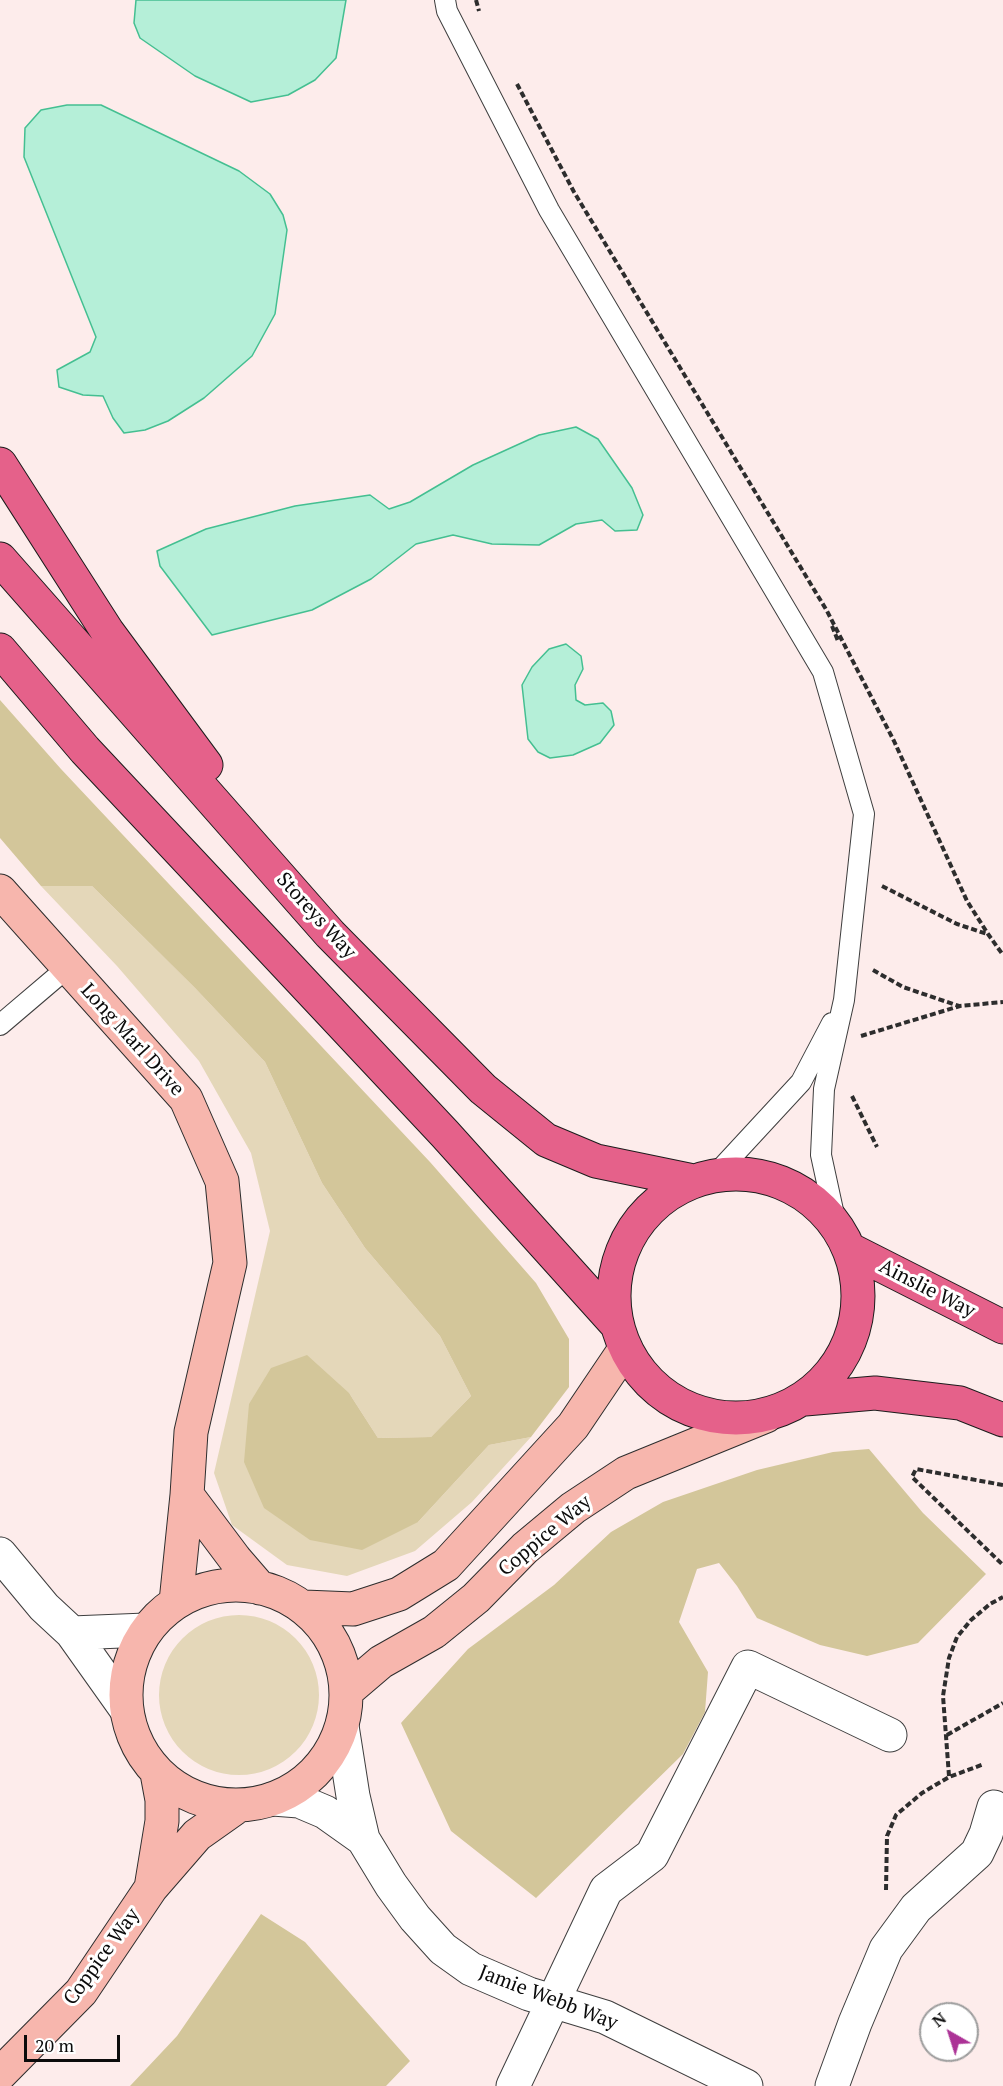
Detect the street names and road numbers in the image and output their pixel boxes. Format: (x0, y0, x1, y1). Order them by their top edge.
street label: Storeys Way (271, 868, 361, 964)
street label: Long Marl Drive (75, 979, 189, 1101)
street label: Ainslie Way (875, 1255, 979, 1323)
street label: Coppice Way (494, 1490, 596, 1582)
street label: Coppice Way (59, 1904, 145, 2010)
street label: Jamie Webb Way (475, 1960, 621, 2036)

